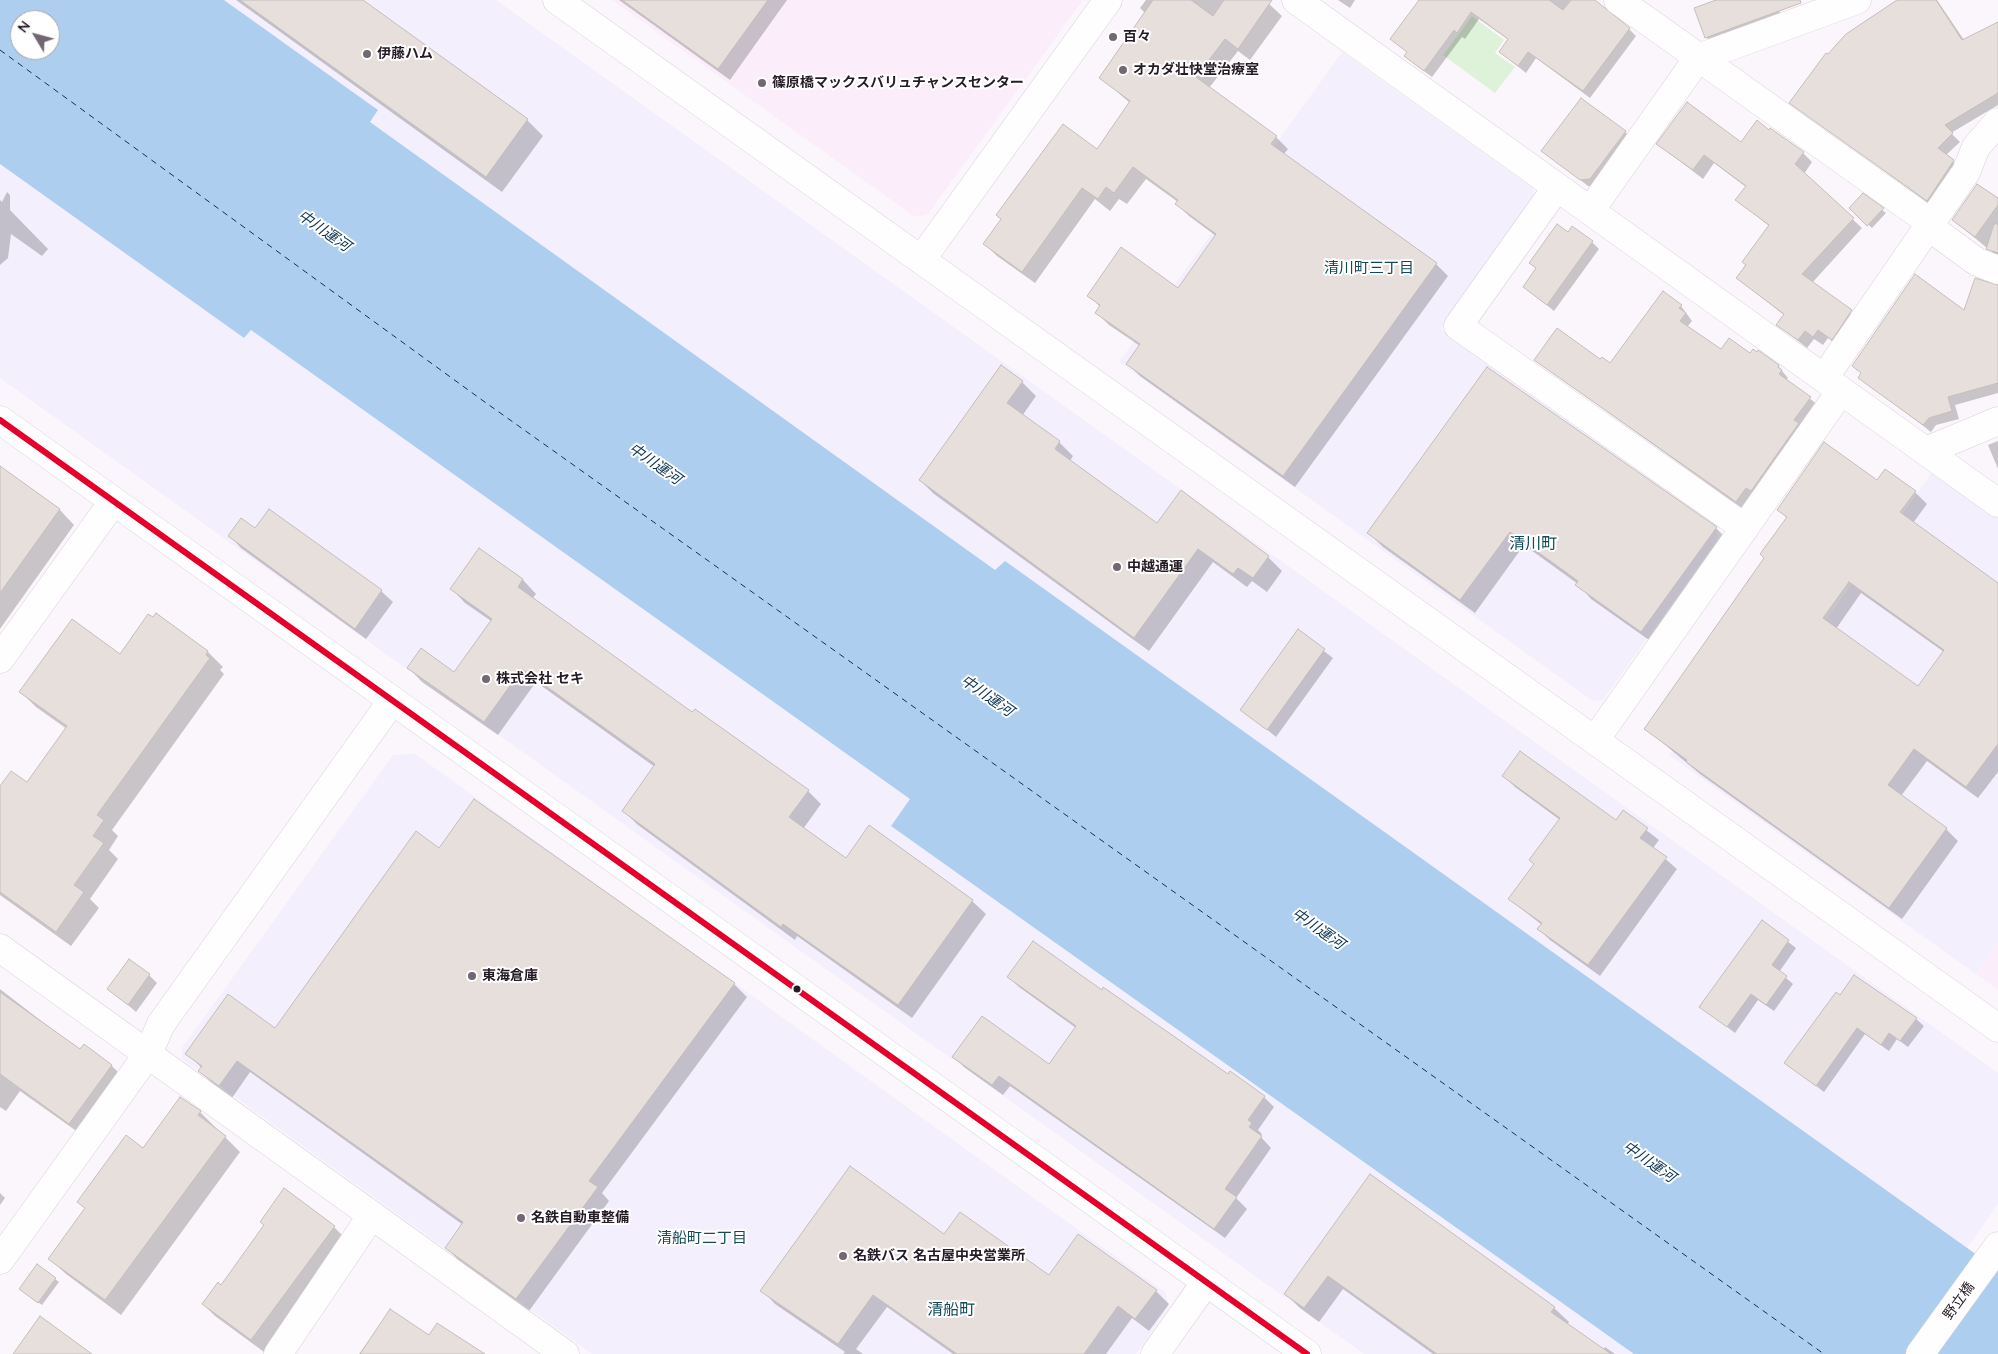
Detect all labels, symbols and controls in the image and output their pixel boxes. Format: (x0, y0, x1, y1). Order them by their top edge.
north arrow (10, 10, 60, 60)
text: N (14, 17, 34, 36)
place label: 百々 (1123, 29, 1151, 45)
marker: 百々 (1107, 31, 1119, 43)
place label: 伊藤ハム (377, 46, 433, 62)
marker: 伊藤ハム (361, 48, 373, 60)
place label: オカダ壮快堂治療室 (1133, 62, 1259, 78)
marker: オカダ壮快堂治療室 (1117, 64, 1129, 76)
place label: 篠原橋マックスバリュチャンスセンター (772, 75, 1024, 91)
marker: 篠原橋マックスバリュチャンスセンター (756, 77, 768, 89)
water label: 中川運河 (294, 206, 354, 256)
district label: 清川町三丁目 (1324, 259, 1414, 277)
water label: 中川運河 (625, 439, 685, 489)
district label: 清川町 (1509, 534, 1557, 554)
place label: 中越通運 (1127, 559, 1183, 575)
marker: 中越通運 (1111, 561, 1123, 573)
place label: 株式会社 セキ (496, 671, 584, 687)
water label: 中川運河 (957, 671, 1017, 721)
marker: 株式会社 セキ (480, 673, 492, 685)
water label: 中川運河 (1288, 904, 1348, 954)
place label: 東海倉庫 (482, 968, 538, 984)
marker: 東海倉庫 (466, 970, 478, 982)
unlabelled marker (792, 984, 802, 994)
water label: 中川運河 (1619, 1137, 1679, 1187)
place label: 名鉄自動車整備 (531, 1210, 629, 1226)
marker: 名鉄自動車整備 (515, 1212, 527, 1224)
district label: 清船町二丁目 (657, 1229, 747, 1247)
place label: 名鉄バス 名古屋中央営業所 (853, 1248, 1025, 1264)
marker: 名鉄バス 名古屋中央営業所 (837, 1250, 849, 1262)
street label: 野立橋 (1940, 1279, 1978, 1323)
district label: 清船町 (927, 1300, 975, 1320)

